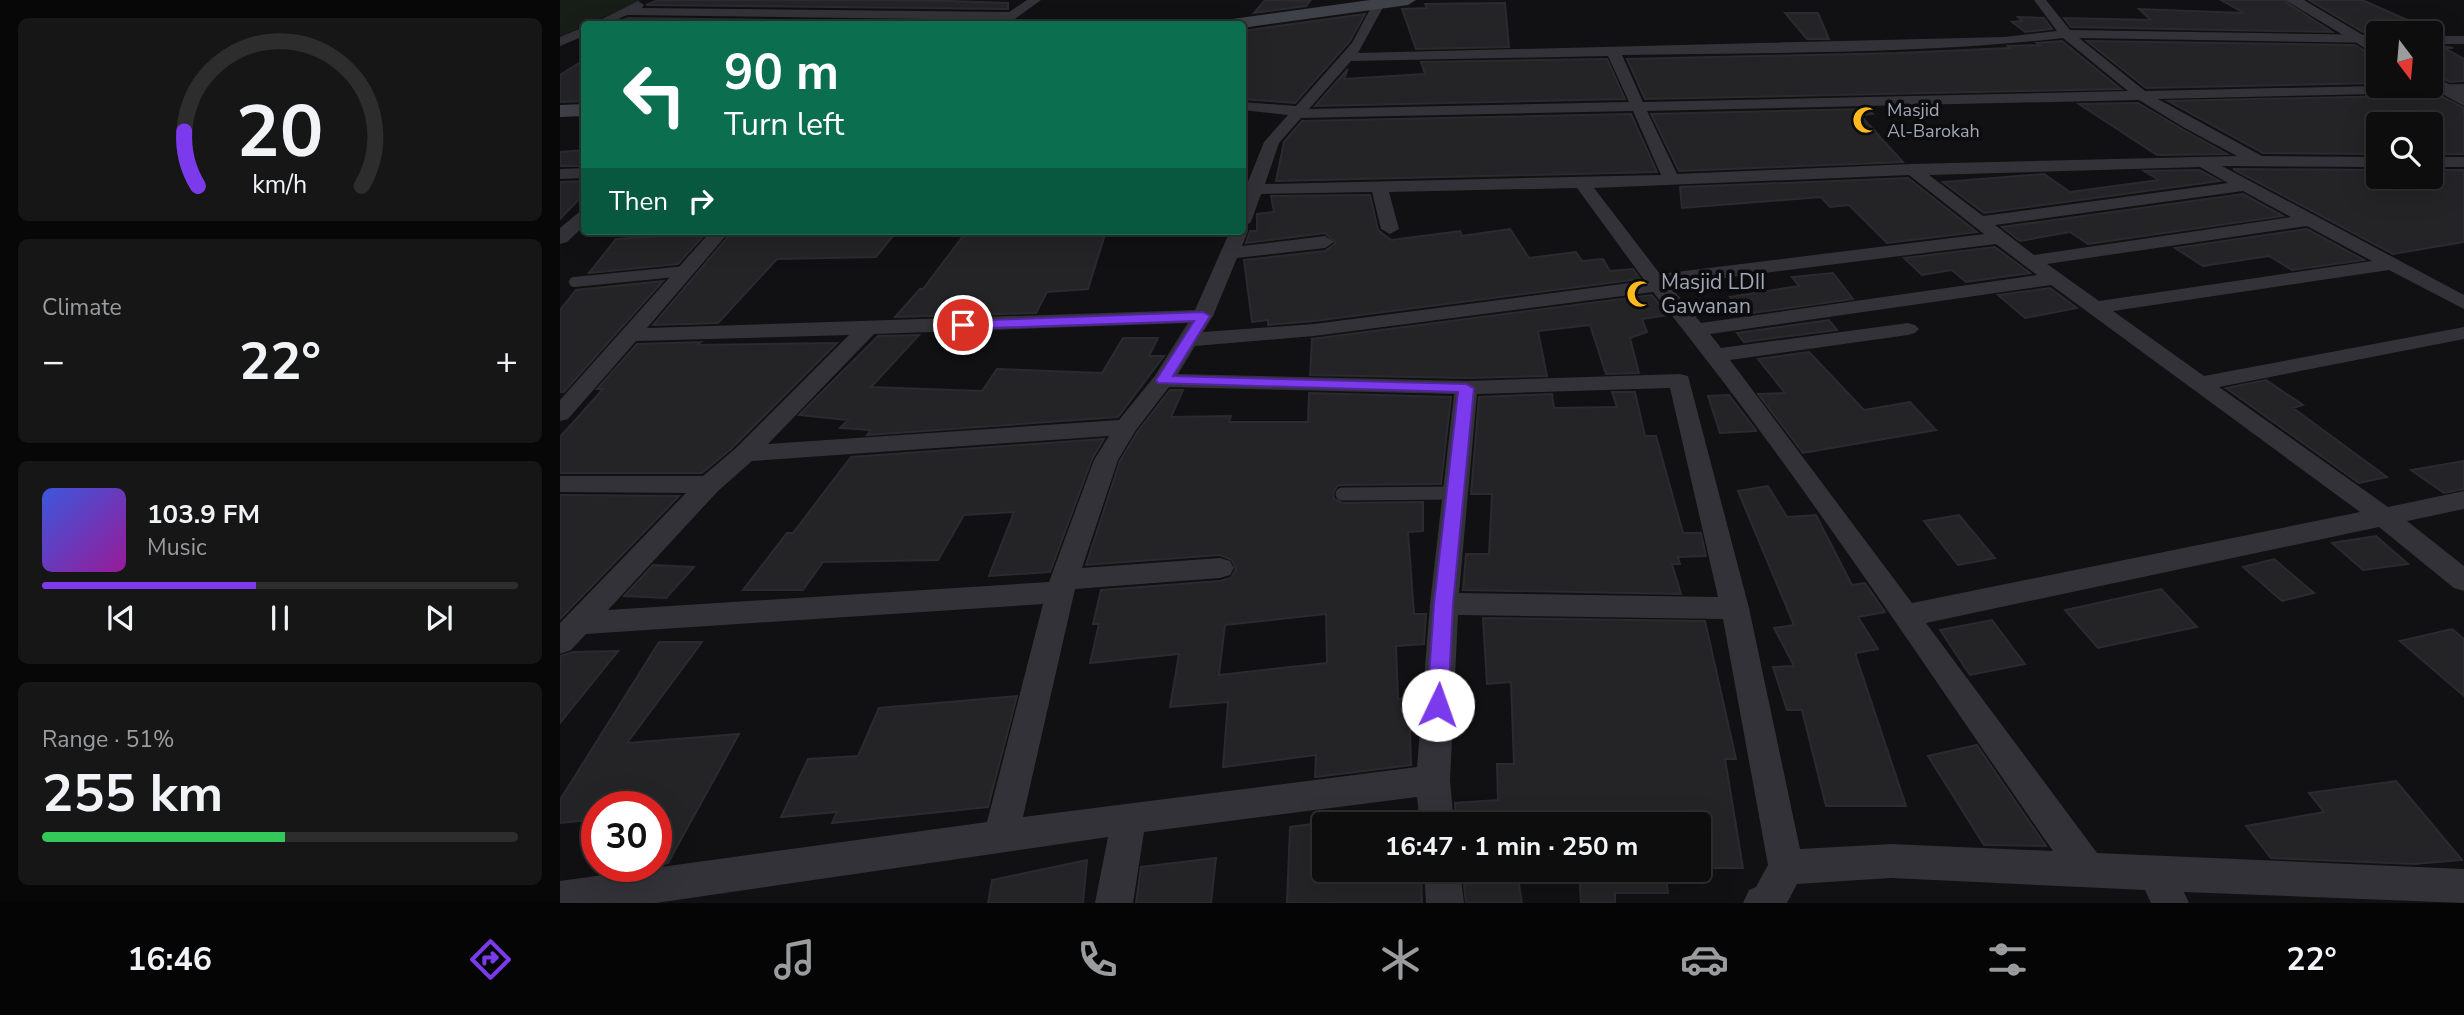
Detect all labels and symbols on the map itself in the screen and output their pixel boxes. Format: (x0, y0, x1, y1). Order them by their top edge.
north arrow (2366, 21, 2443, 98)
place label: Masjid Al-Barokah (1887, 98, 1980, 143)
mosque icon: Masjid Al-Barokah (1851, 105, 1881, 135)
place label: Masjid LDII Gawanan (1661, 268, 1765, 320)
mosque icon: Masjid LDII Gawanan (1625, 279, 1655, 309)
pin (933, 295, 993, 355)
position arrow (1401, 668, 1475, 742)
speed limit sign: 30 (581, 791, 672, 882)

